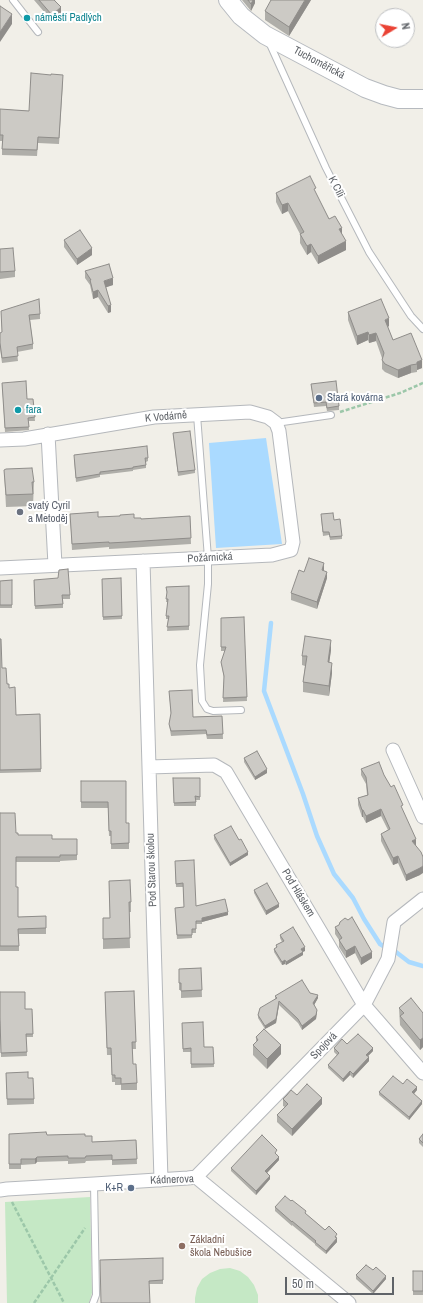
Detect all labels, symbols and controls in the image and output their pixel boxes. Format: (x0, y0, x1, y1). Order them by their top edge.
north arrow (375, 8, 415, 48)
place label: náměstí Padlých (35, 11, 102, 25)
marker: náměstí Padlých (22, 13, 32, 23)
text: N (398, 22, 413, 31)
street label: Tuchoměřická (291, 44, 347, 82)
street label: K Cíli (325, 174, 347, 200)
place label: Stará kovárna (327, 391, 383, 405)
marker: Stará kovárna (314, 393, 324, 403)
place label: fara (26, 403, 42, 417)
marker: fara (13, 405, 23, 415)
street label: K Vodárně (144, 409, 188, 425)
place label: svatý Cyril a Metoděj (28, 499, 70, 525)
marker: svatý Cyril a Metoděj (15, 507, 25, 517)
street label: Požárnická (187, 550, 233, 566)
street label: Pod Starou školou (144, 833, 160, 907)
street label: Pod Hláskem (279, 867, 317, 919)
street label: Spojová (308, 1030, 340, 1062)
street label: Kádnerova (150, 1173, 194, 1187)
place label: K+R (105, 1181, 123, 1195)
marker: K+R (126, 1183, 136, 1193)
place label: Základní škola Nebušice (190, 1233, 252, 1259)
marker: Základní škola Nebušice (177, 1241, 187, 1251)
scale bar (287, 1269, 396, 1295)
text: 50 m (292, 1276, 314, 1292)

